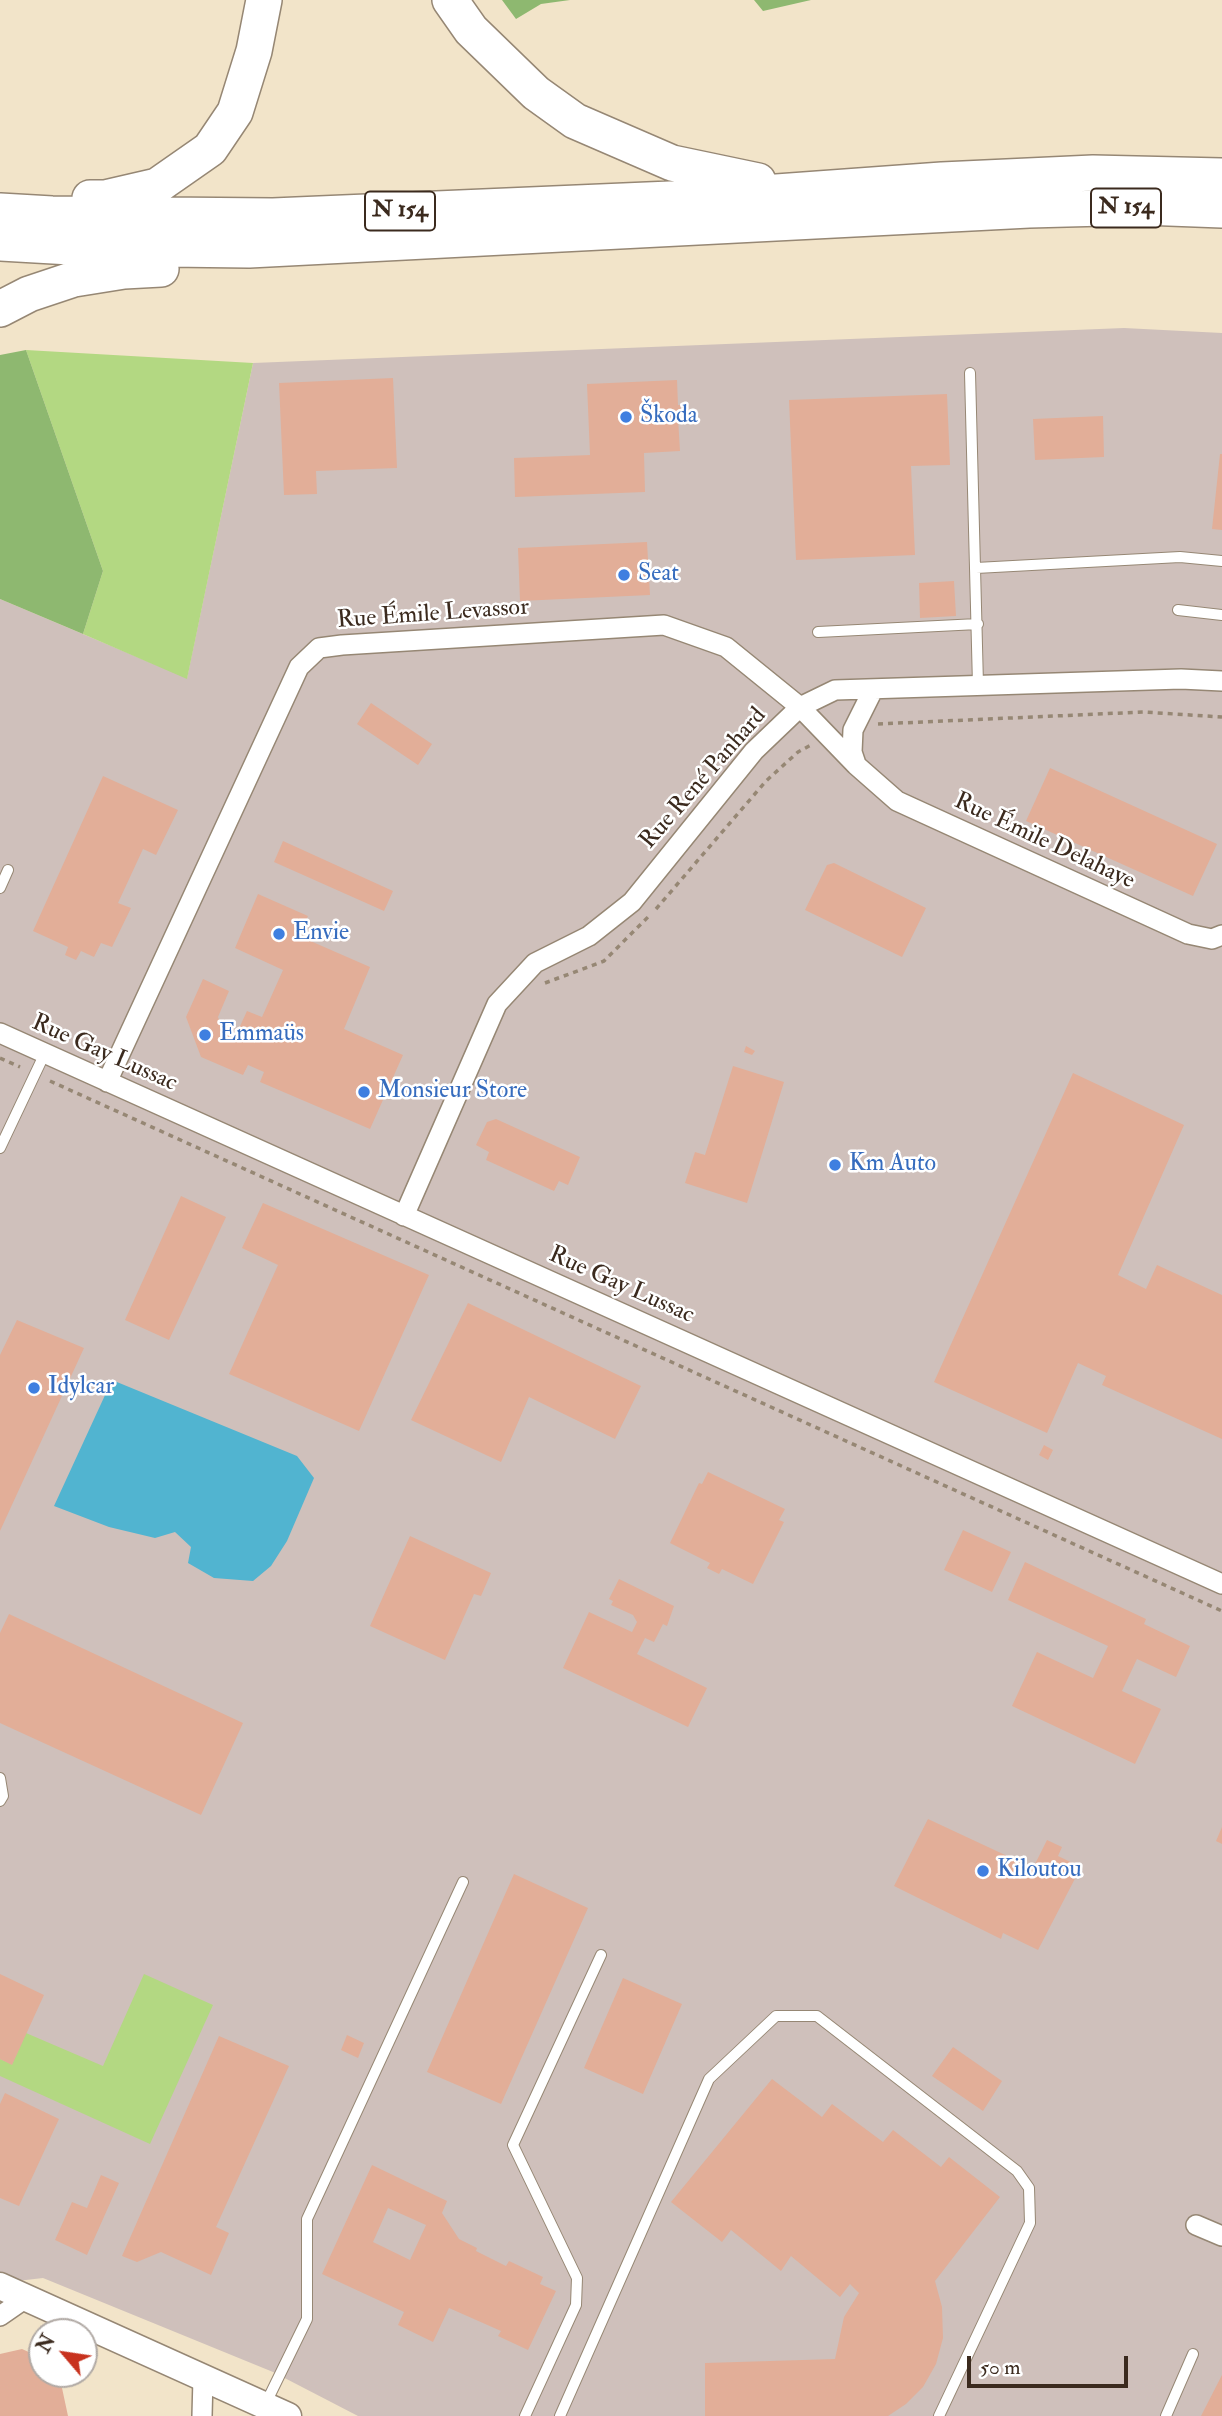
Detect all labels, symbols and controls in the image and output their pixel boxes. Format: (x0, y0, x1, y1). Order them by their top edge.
road number: N 154 (1091, 188, 1161, 228)
road number: N 154 (365, 192, 435, 230)
place label: Škoda (640, 403, 698, 431)
marker: Škoda (618, 409, 634, 425)
place label: Seat (638, 561, 679, 589)
marker: Seat (616, 567, 632, 583)
street label: Rue Émile Levassor (336, 594, 530, 636)
street label: Rue René Panhard (635, 702, 773, 856)
street label: Rue Émile Delahaye (949, 788, 1139, 896)
place label: Envie (293, 920, 349, 948)
marker: Envie (271, 926, 287, 942)
street label: Rue Gay Lussac (27, 1009, 181, 1099)
place label: Emmaüs (219, 1021, 304, 1049)
marker: Emmaüs (197, 1027, 213, 1043)
place label: Monsieur Store (378, 1078, 527, 1106)
marker: Monsieur Store (356, 1084, 372, 1100)
place label: Km Auto (849, 1151, 936, 1179)
marker: Km Auto (827, 1157, 843, 1173)
street label: Rue Gay Lussac (544, 1241, 698, 1331)
place label: Idylcar (48, 1374, 114, 1402)
marker: Idylcar (26, 1380, 42, 1396)
place label: Kiloutou (997, 1857, 1082, 1885)
marker: Kiloutou (975, 1863, 991, 1879)
north arrow (28, 2318, 98, 2388)
text: N (32, 2331, 61, 2357)
scale bar (970, 2342, 1131, 2386)
text: 50 m (980, 2354, 1021, 2381)

